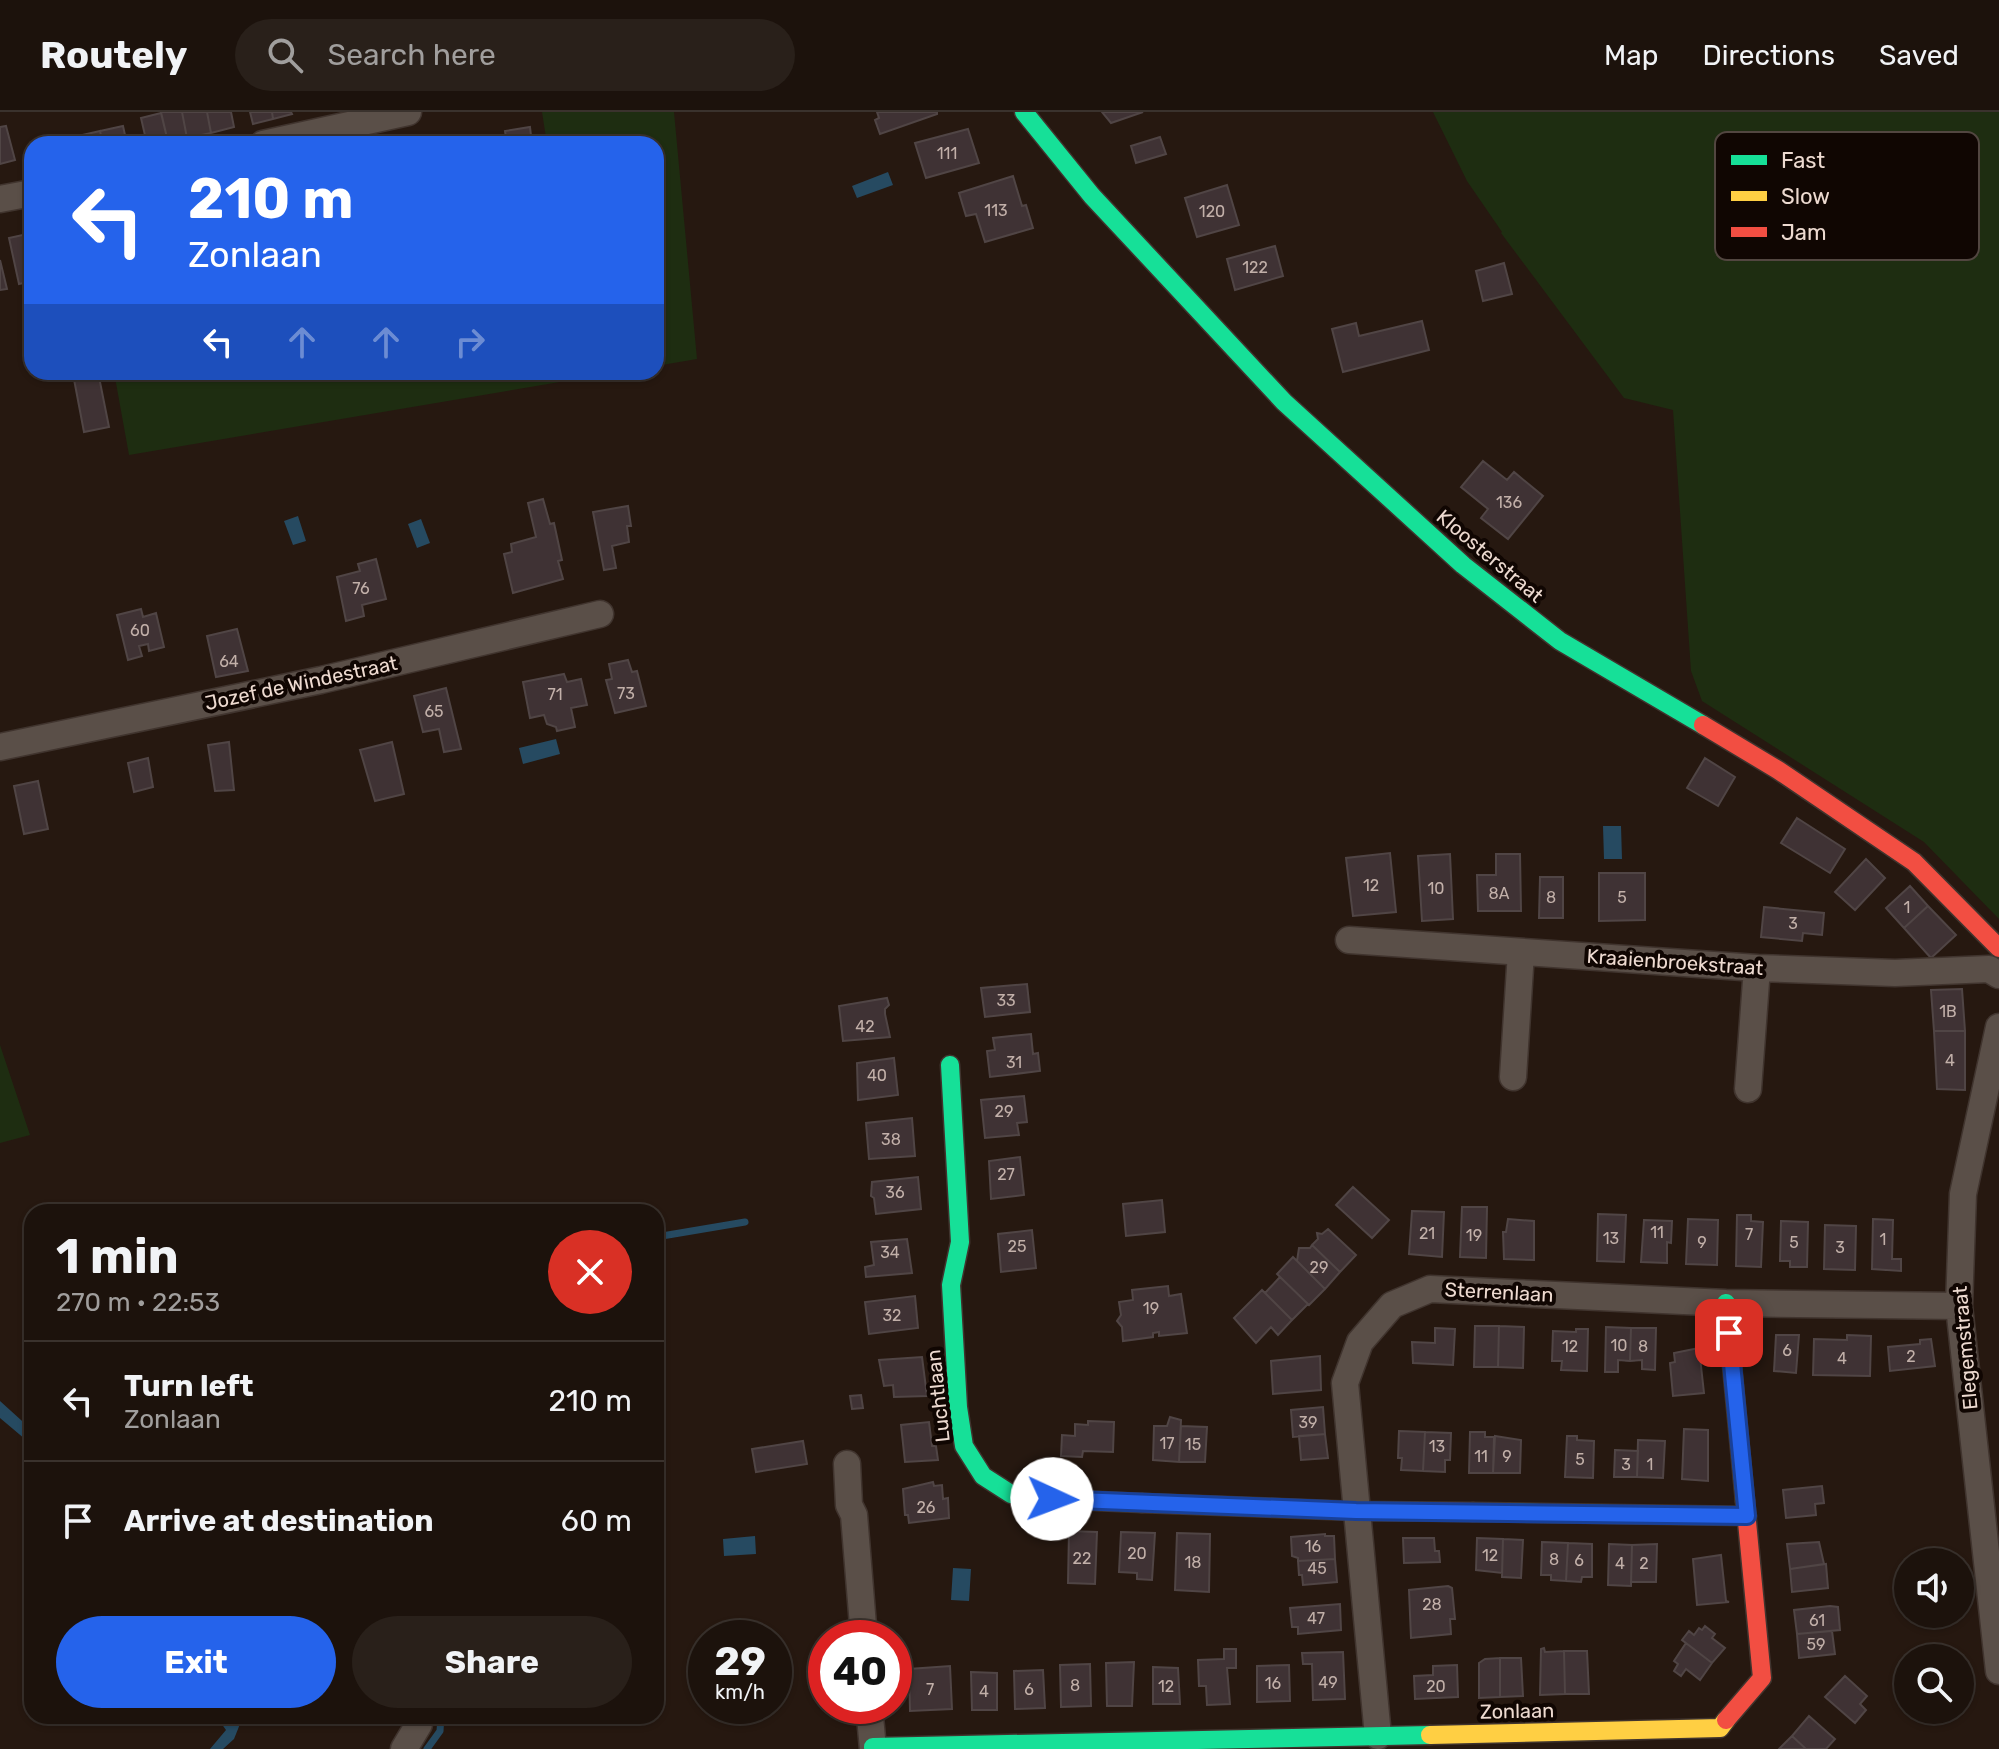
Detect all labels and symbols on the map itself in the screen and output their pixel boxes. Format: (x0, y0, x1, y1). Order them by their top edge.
legend (1715, 132, 1979, 260)
house number: 111 (937, 144, 957, 163)
text: Fast (1781, 147, 1826, 174)
text: Slow (1781, 183, 1830, 210)
house number: 113 (984, 201, 1008, 220)
house number: 120 (1199, 202, 1225, 221)
text: Jam (1781, 219, 1827, 246)
house number: 122 (1242, 258, 1268, 277)
house number: 136 (1496, 493, 1522, 512)
street label: Kloosterstraat (1432, 504, 1548, 608)
house number: 76 (352, 579, 370, 598)
house number: 60 (130, 621, 150, 640)
street label: Jozef de Windestraat (202, 651, 400, 715)
house number: 64 (219, 652, 239, 671)
house number: 73 (617, 684, 635, 703)
house number: 71 (547, 685, 563, 704)
house number: 65 (424, 702, 444, 721)
house number: 12 (1363, 876, 1379, 895)
house number: 10 (1427, 879, 1445, 898)
house number: 8A (1489, 884, 1510, 903)
house number: 8 (1546, 888, 1556, 907)
house number: 5 (1617, 888, 1627, 907)
house number: 1 (1904, 898, 1910, 917)
house number: 3 (1788, 914, 1798, 933)
street label: Kraaienbroekstraat (1586, 944, 1764, 980)
house number: 33 (996, 991, 1016, 1010)
house number: 1B (1939, 1002, 1957, 1021)
house number: 42 (855, 1017, 875, 1036)
house number: 4 (1945, 1051, 1955, 1070)
house number: 31 (1006, 1053, 1022, 1072)
house number: 40 (867, 1066, 887, 1085)
house number: 29 (995, 1102, 1013, 1121)
house number: 38 (881, 1130, 901, 1149)
house number: 27 (997, 1165, 1015, 1184)
house number: 36 (885, 1183, 905, 1202)
house number: 11 (1650, 1223, 1664, 1242)
house number: 21 (1419, 1224, 1435, 1243)
house number: 7 (1745, 1225, 1753, 1244)
house number: 19 (1466, 1226, 1482, 1245)
house number: 13 (1603, 1229, 1619, 1248)
house number: 1 (1880, 1230, 1886, 1249)
house number: 9 (1697, 1233, 1707, 1252)
house number: 5 (1789, 1233, 1799, 1252)
house number: 25 (1008, 1237, 1026, 1256)
house number: 3 (1835, 1238, 1845, 1257)
house number: 34 (880, 1243, 900, 1262)
house number: 29 (1310, 1258, 1328, 1277)
street label: Sterrenlaan (1444, 1277, 1554, 1307)
street label: Elegemstraat (1948, 1285, 1982, 1411)
house number: 19 (1143, 1299, 1159, 1318)
pin (1695, 1299, 1763, 1367)
house number: 32 (882, 1306, 902, 1325)
house number: 10 (1610, 1336, 1628, 1355)
house number: 12 (1562, 1337, 1578, 1356)
house number: 8 (1638, 1337, 1648, 1356)
house number: 6 (1782, 1341, 1792, 1360)
house number: 2 (1906, 1347, 1916, 1366)
street label: Luchtlaan (921, 1349, 955, 1443)
house number: 4 (1837, 1349, 1847, 1368)
house number: 39 (1298, 1413, 1318, 1432)
house number: 17 (1159, 1434, 1175, 1453)
house number: 15 (1185, 1435, 1201, 1454)
house number: 13 (1429, 1437, 1445, 1456)
house number: 11 (1474, 1447, 1488, 1466)
house number: 9 (1502, 1447, 1512, 1466)
house number: 5 (1575, 1450, 1585, 1469)
house number: 3 (1621, 1455, 1631, 1474)
house number: 1 (1647, 1455, 1653, 1474)
position arrow (1010, 1457, 1094, 1541)
house number: 26 (916, 1498, 936, 1517)
house number: 16 (1305, 1537, 1322, 1556)
house number: 20 (1127, 1544, 1147, 1563)
house number: 12 (1482, 1546, 1498, 1565)
house number: 22 (1073, 1549, 1091, 1568)
house number: 8 (1549, 1550, 1559, 1569)
house number: 6 (1574, 1551, 1584, 1570)
house number: 18 (1184, 1553, 1202, 1572)
house number: 4 (1615, 1554, 1625, 1573)
house number: 2 (1639, 1554, 1649, 1573)
house number: 45 (1307, 1559, 1327, 1578)
house number: 28 (1422, 1595, 1442, 1614)
house number: 47 (1307, 1609, 1325, 1628)
house number: 61 (1809, 1611, 1825, 1630)
speed limit sign: 40 (808, 1620, 912, 1724)
house number: 59 (1807, 1635, 1826, 1654)
house number: 49 (1318, 1673, 1338, 1692)
house number: 16 (1265, 1674, 1282, 1693)
house number: 8 (1070, 1676, 1080, 1695)
house number: 12 (1158, 1677, 1174, 1696)
house number: 20 (1426, 1677, 1446, 1696)
house number: 7 (926, 1680, 934, 1699)
house number: 6 (1024, 1680, 1034, 1699)
house number: 4 (979, 1682, 989, 1701)
street label: Zonlaan (1480, 1698, 1554, 1724)

